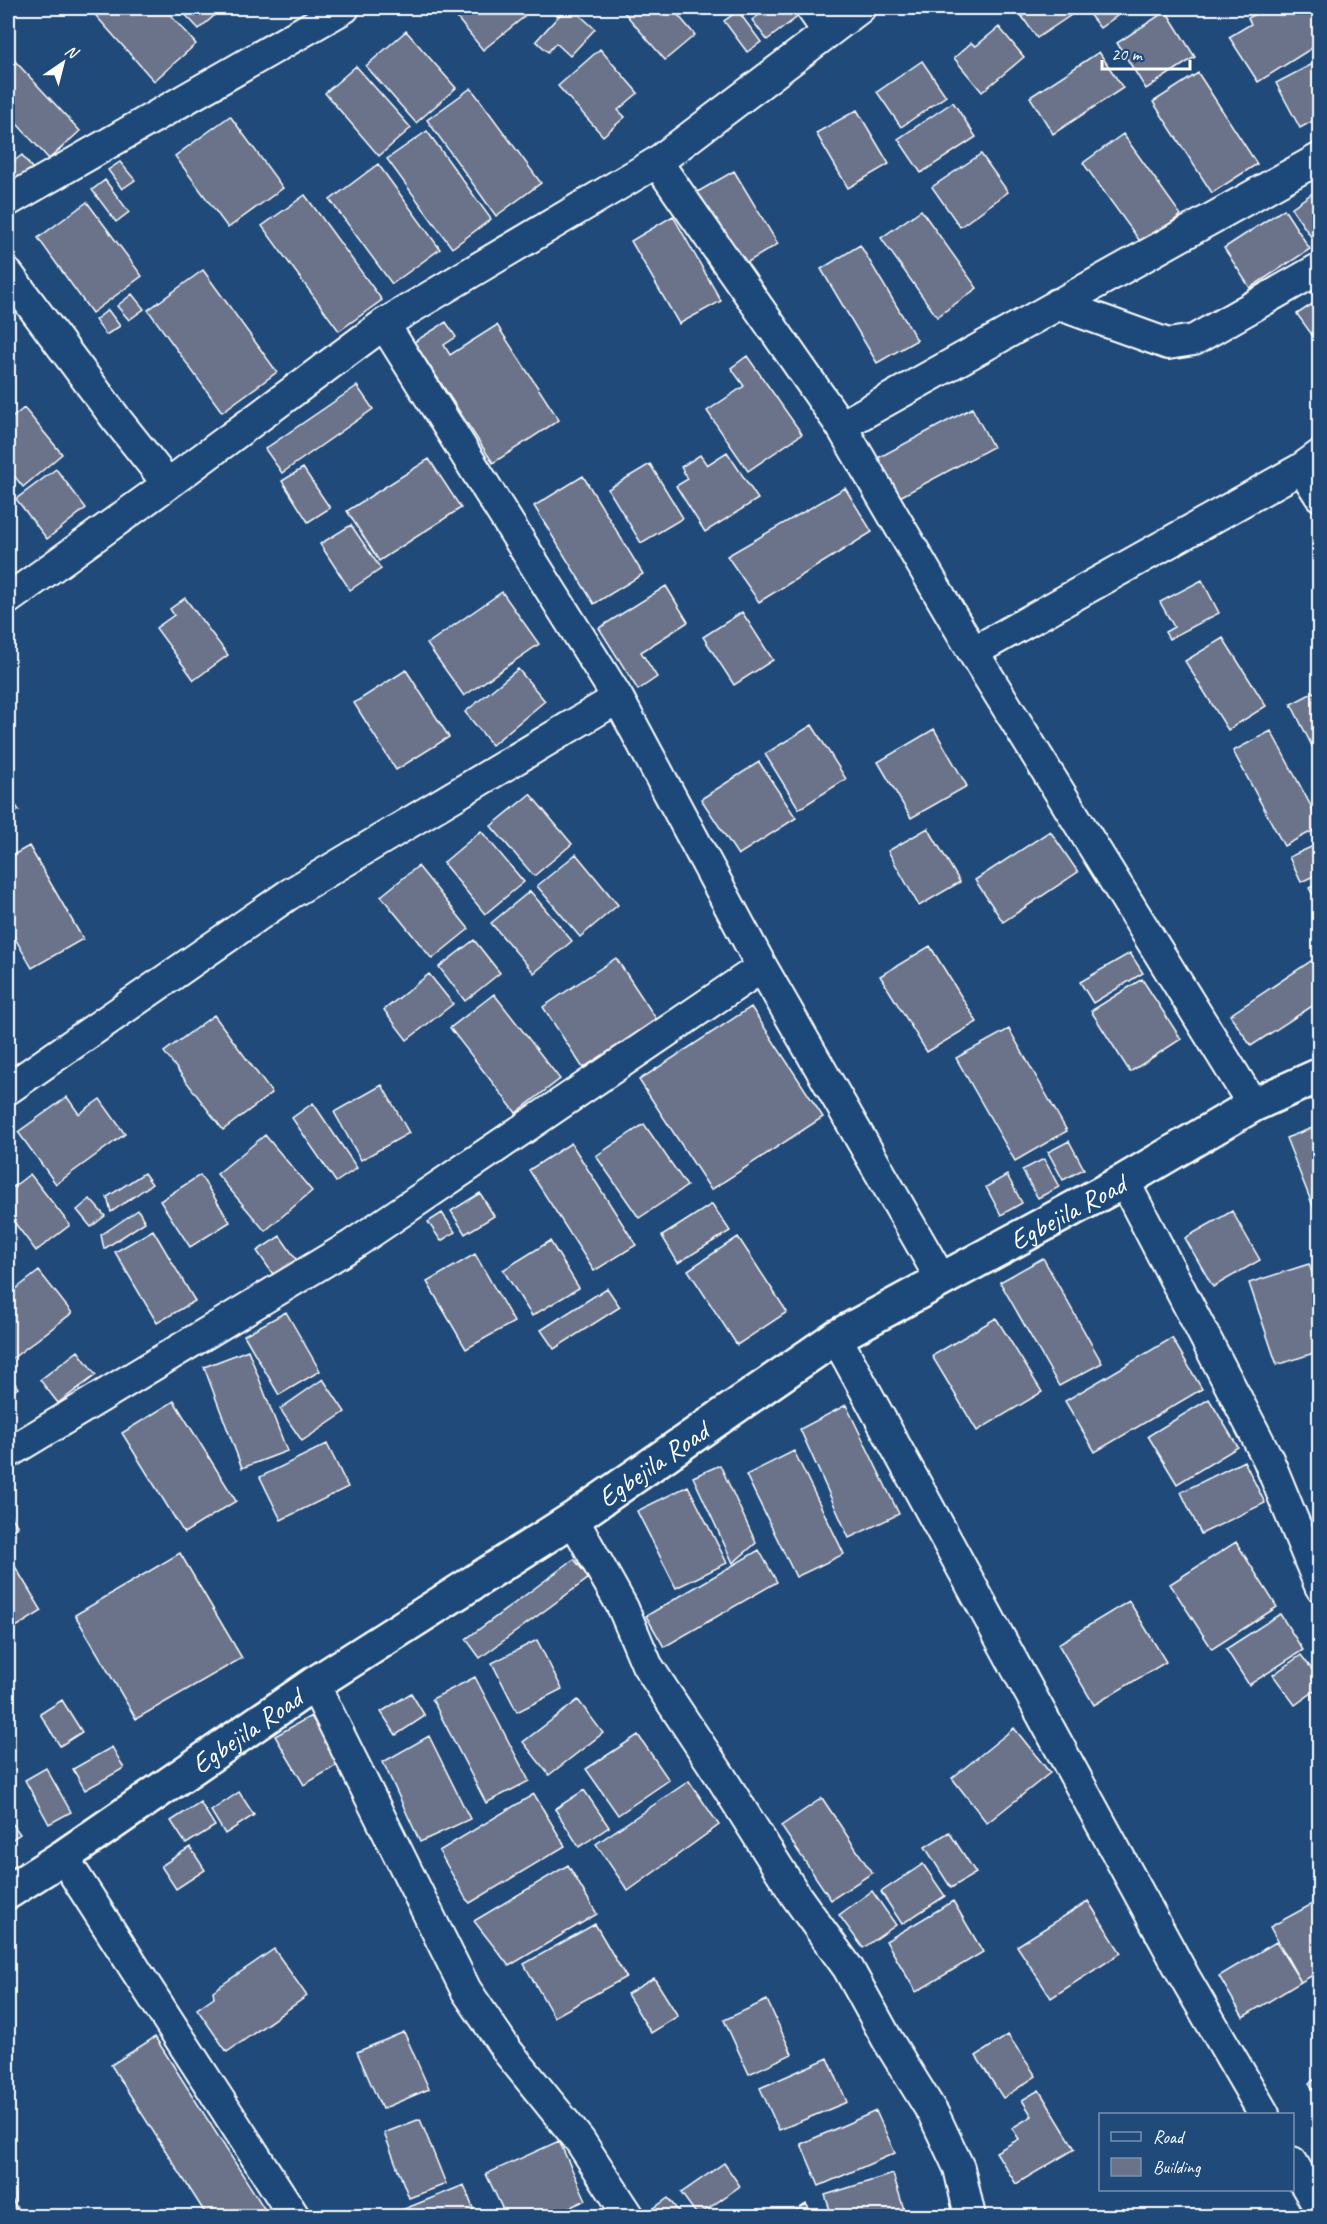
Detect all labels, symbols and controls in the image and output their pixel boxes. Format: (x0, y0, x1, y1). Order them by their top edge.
north arrow (33, 33, 93, 93)
scale bar (1102, 33, 1190, 71)
text: N (61, 40, 83, 64)
text: 20 m (1111, 43, 1144, 65)
street label: Egbejila Road (1003, 1165, 1135, 1258)
street label: Egbejila Road (591, 1412, 718, 1515)
street label: Egbejila Road (185, 1678, 312, 1781)
legend (1099, 2113, 1294, 2191)
text: Road (1153, 2126, 1186, 2148)
text: Building (1153, 2156, 1202, 2178)

